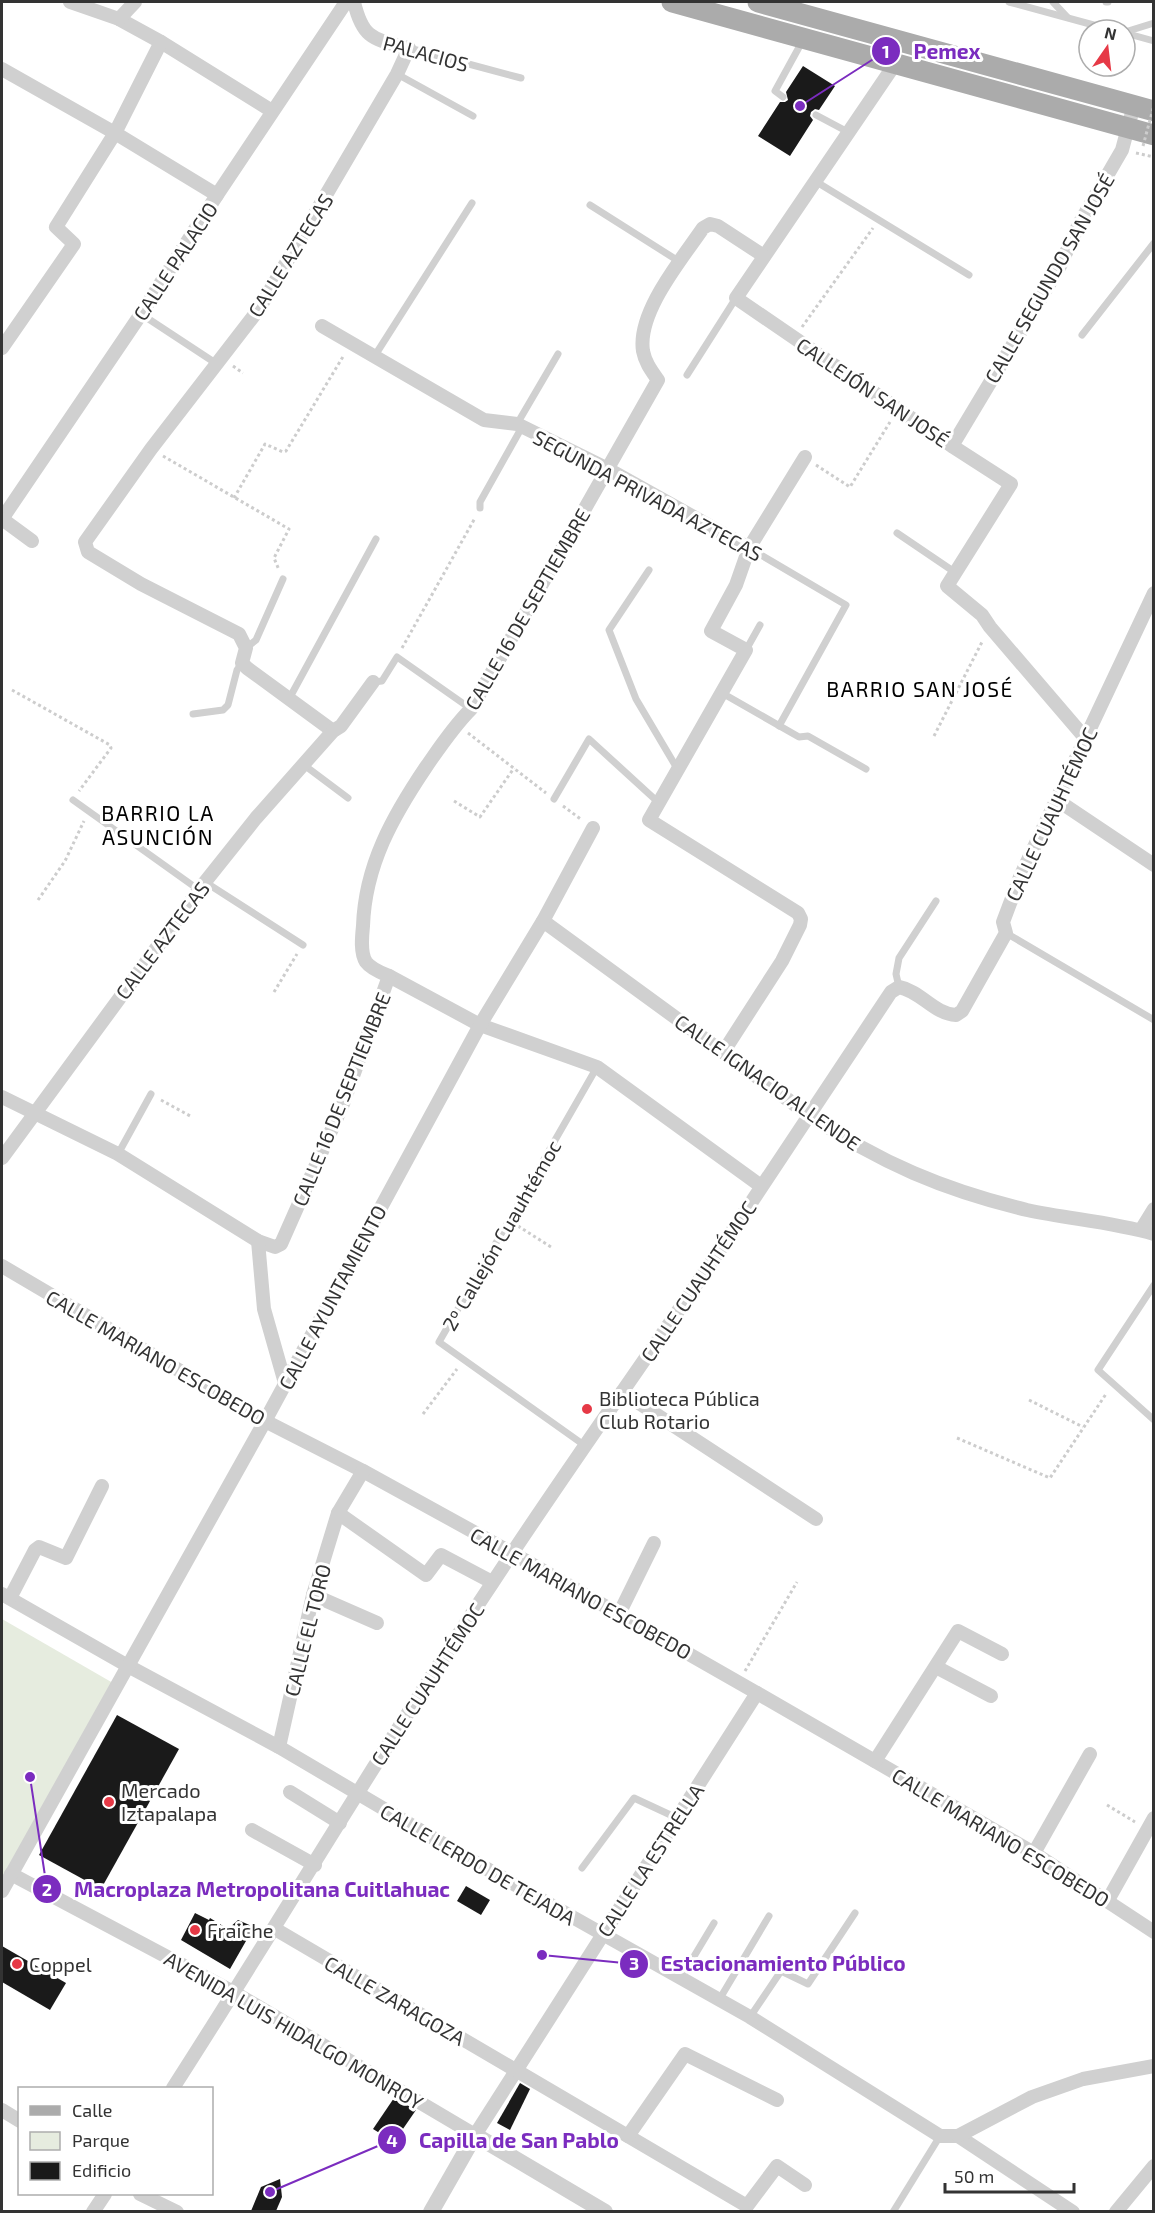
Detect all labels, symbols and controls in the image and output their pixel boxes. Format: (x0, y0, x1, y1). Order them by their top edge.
north arrow (1077, 18, 1137, 78)
text: N (1103, 22, 1119, 44)
street label: PALACIOS (381, 30, 471, 76)
callout: Pemex (871, 32, 992, 71)
text: Pemex (914, 38, 981, 63)
text: 1 (882, 40, 890, 62)
street label: CALLE SEGUNDO SAN JOSÉ (979, 169, 1119, 387)
street label: CALLE AZTECAS (242, 189, 338, 321)
street label: CALLE PALACIO (128, 197, 222, 325)
street label: CALLEJÓN SAN JOSÉ (792, 332, 954, 452)
street label: SEGUNDA PRIVADA AZTECAS (529, 424, 767, 566)
street label: CALLE 16 DE SEPTIEMBRE (459, 504, 595, 714)
district label: BARRIO SAN JOSÉ (826, 676, 1014, 701)
street label: CALLE CUAUHTÉMOC (1000, 723, 1102, 905)
district label: BARRIO LA ASUNCIÓN (101, 800, 215, 849)
street label: CALLE AZTECAS (110, 876, 214, 1004)
street label: CALLE 16 DE SEPTIEMBRE (287, 989, 395, 1209)
street label: CALLE IGNACIO ALLENDE (671, 1009, 865, 1155)
street label: 2º Callejón Cuauhtémoc (437, 1135, 565, 1334)
street label: CALLE CUAUHTÉMOC (635, 1196, 761, 1366)
street label: CALLE AYUNTAMIENTO (273, 1201, 391, 1393)
street label: CALLE MARIANO ESCOBEDO (42, 1284, 270, 1430)
place label: Biblioteca Pública Club Rotario (599, 1386, 760, 1433)
marker: Biblioteca Pública Club Rotario (580, 1402, 594, 1416)
street label: CALLE MARIANO ESCOBEDO (466, 1522, 696, 1664)
street label: CALLE EL TORO (279, 1561, 335, 1699)
street label: CALLE CUAUHTÉMOC (366, 1598, 488, 1770)
street label: CALLE MARIANO ESCOBEDO (888, 1763, 1114, 1911)
place label: Mercado Iztapalapa (121, 1778, 217, 1825)
street label: CALLE LA ESTRELLA (592, 1779, 709, 1941)
marker: Mercado Iztapalapa (102, 1795, 116, 1809)
street label: CALLE LERDO DE TEJADA (376, 1798, 580, 1930)
callout: Macroplaza Metropolitana Cuitlahuac (32, 1870, 462, 1909)
text: Macroplaza Metropolitana Cuitlahuac (74, 1876, 450, 1901)
text: 2 (42, 1878, 52, 1900)
place label: Fraiche (207, 1918, 274, 1942)
marker: Fraiche (188, 1923, 202, 1937)
callout: Estacionamiento Público (619, 1944, 918, 1983)
street label: AVENIDA LUIS HIDALGO MONROY (160, 1946, 428, 2114)
street label: CALLE ZARAGOZA (321, 1950, 470, 2050)
text: Estacionamiento Público (660, 1950, 906, 1975)
place label: Coppel (29, 1952, 92, 1976)
text: 3 (629, 1952, 639, 1974)
marker: Coppel (10, 1957, 24, 1971)
legend (18, 2087, 213, 2195)
text: Calle (72, 2099, 113, 2121)
callout: Capilla de San Pablo (377, 2121, 631, 2160)
text: Capilla de San Pablo (419, 2127, 619, 2152)
text: Parque (72, 2129, 130, 2151)
text: 4 (386, 2129, 398, 2151)
scale bar (945, 2156, 1074, 2194)
text: Edificio (72, 2159, 131, 2181)
text: 50 m (954, 2165, 994, 2187)

